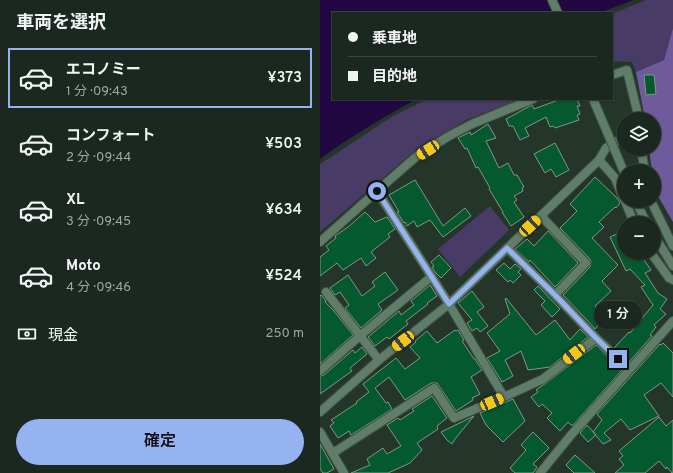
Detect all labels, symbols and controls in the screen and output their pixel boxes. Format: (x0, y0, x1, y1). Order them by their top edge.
text: 車両を選択 (16, 12, 106, 35)
text: 乗車地 (372, 30, 417, 49)
icon: car (18, 60, 54, 96)
text: エコノミー (66, 61, 141, 80)
text: 目的地 (372, 68, 417, 87)
text: ¥373 (268, 69, 302, 88)
text: 1 分 · 09:43 (66, 84, 128, 100)
map controls (617, 112, 661, 260)
button: layers (617, 112, 661, 156)
icon: car (18, 126, 54, 162)
text: コンフォート (66, 127, 156, 146)
text: ¥503 (265, 135, 302, 154)
car (415, 138, 441, 162)
text: 2 分 · 09:44 (66, 150, 131, 166)
button: + (617, 164, 661, 208)
route start (368, 182, 386, 200)
text: XL (66, 191, 84, 210)
icon: car (18, 192, 54, 228)
text: ¥634 (265, 201, 302, 220)
car (517, 213, 543, 239)
text: 3 分 · 09:45 (66, 214, 131, 230)
button: − (617, 216, 661, 260)
text: Moto (66, 257, 101, 276)
icon: car (18, 258, 54, 294)
text: ¥524 (265, 267, 302, 286)
text: 4 分 · 09:46 (66, 280, 131, 296)
callout: 1 分 (594, 301, 642, 329)
text: 1 分 (607, 307, 629, 323)
icon: cash (16, 323, 38, 345)
text: 250 m (266, 326, 304, 342)
text: 現金 (48, 327, 78, 346)
car (390, 329, 416, 353)
car (561, 342, 587, 366)
route end (609, 350, 627, 368)
car (479, 392, 505, 412)
button: 確定 (16, 419, 304, 465)

